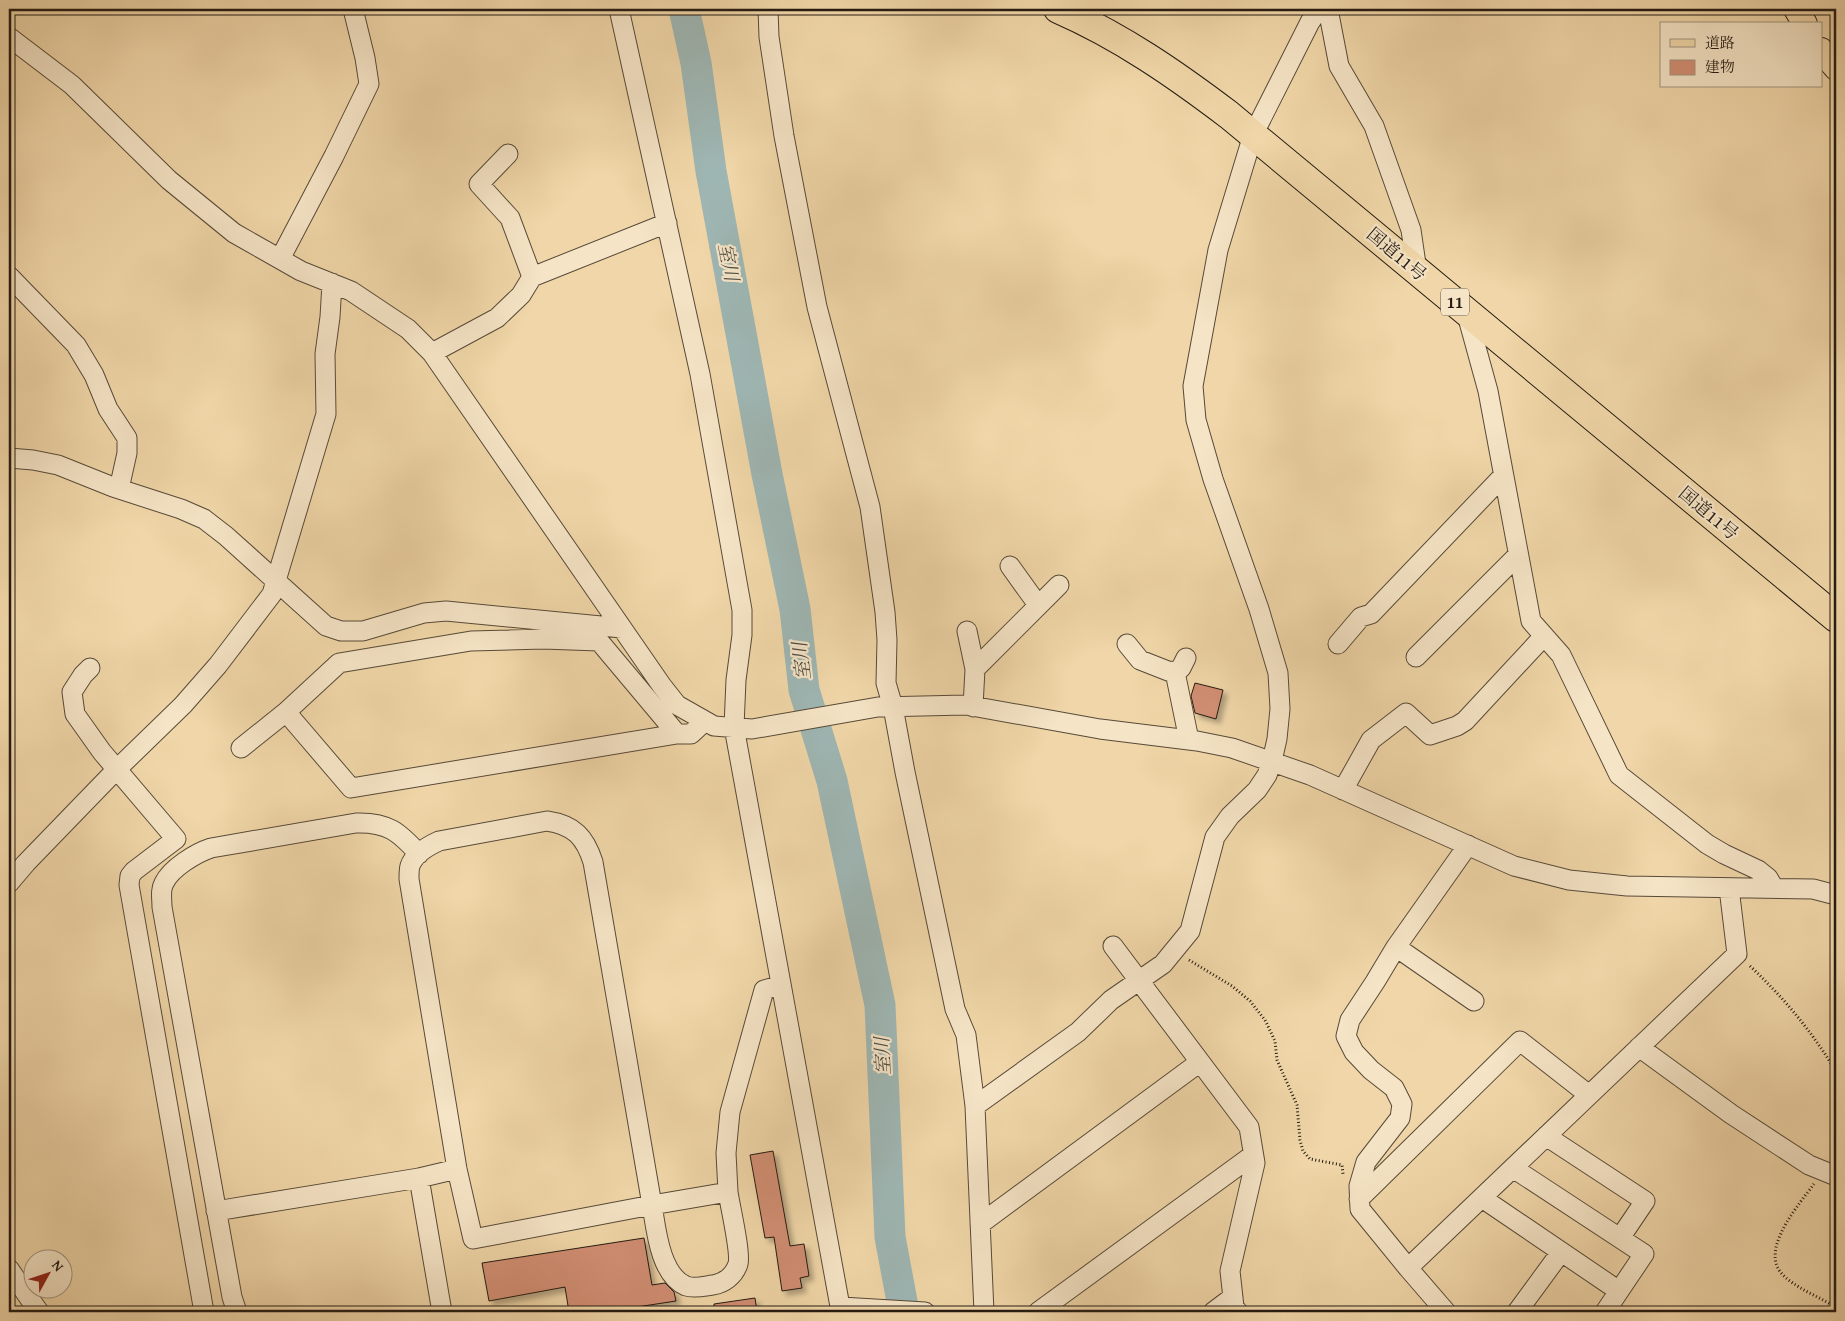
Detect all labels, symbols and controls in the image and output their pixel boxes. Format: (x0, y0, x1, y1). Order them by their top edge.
legend (1660, 22, 1822, 88)
text: 道路 (1705, 32, 1735, 53)
text: 建物 (1705, 56, 1735, 77)
street label: 国道11号 (1361, 221, 1433, 287)
water label: 室川 (712, 241, 747, 285)
road number: 11 (1441, 288, 1469, 316)
street label: 国道11号 (1673, 480, 1745, 546)
water label: 室川 (785, 638, 817, 682)
water label: 室川 (867, 1034, 897, 1076)
north arrow (22, 1248, 72, 1298)
text: N (47, 1256, 69, 1276)

